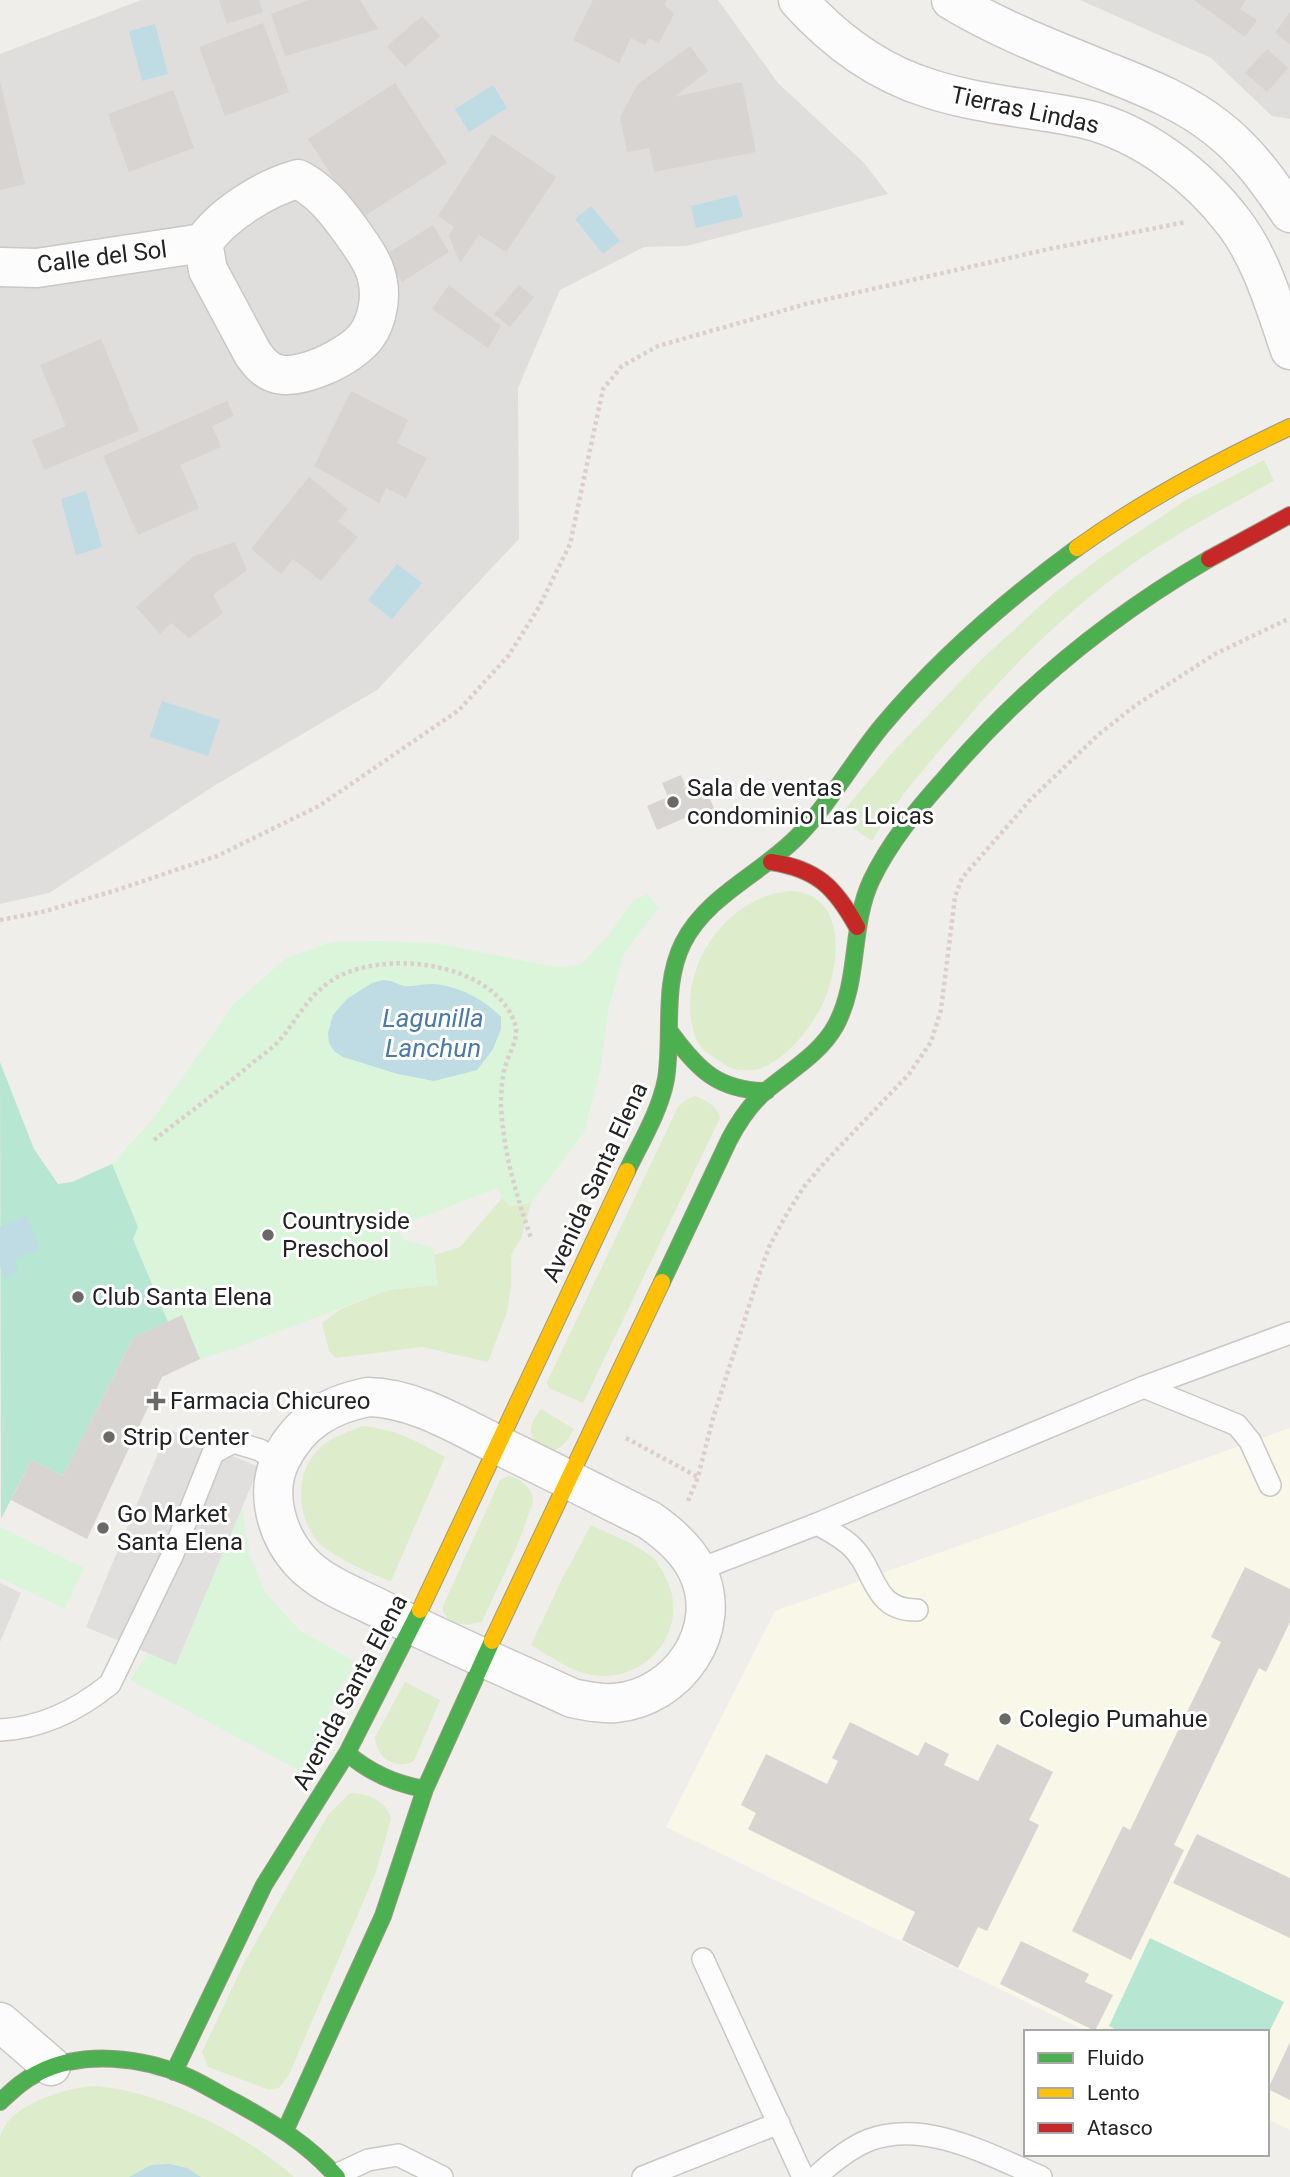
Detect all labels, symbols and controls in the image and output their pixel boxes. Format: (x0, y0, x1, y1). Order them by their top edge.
street label: Tierras Lindas (948, 81, 1102, 139)
street label: Calle del Sol (35, 235, 169, 279)
place label: Sala de ventas condominio Las Loicas (687, 774, 934, 830)
marker: Sala de ventas condominio Las Loicas (665, 794, 681, 810)
water label: Lagunilla Lanchun (382, 1003, 484, 1063)
street label: Avenida Santa Elena (536, 1078, 654, 1286)
place label: Countryside Preschool (282, 1207, 410, 1263)
marker: Countryside Preschool (260, 1227, 276, 1243)
place label: Club Santa Elena (92, 1283, 272, 1311)
marker: Club Santa Elena (70, 1289, 86, 1305)
place label: Farmacia Chicureo (170, 1387, 370, 1415)
marker: Farmacia Chicureo (148, 1393, 164, 1409)
place label: Strip Center (123, 1423, 249, 1451)
marker: Strip Center (101, 1429, 117, 1445)
place label: Go Market Santa Elena (117, 1500, 243, 1556)
marker: Go Market Santa Elena (95, 1520, 111, 1536)
street label: Avenida Santa Elena (287, 1590, 413, 1794)
place label: Colegio Pumahue (1019, 1705, 1207, 1733)
marker: Colegio Pumahue (997, 1711, 1013, 1727)
legend (1024, 2030, 1269, 2156)
text: Fluido (1087, 2046, 1144, 2070)
text: Lento (1087, 2081, 1140, 2105)
text: Atasco (1087, 2116, 1153, 2140)

